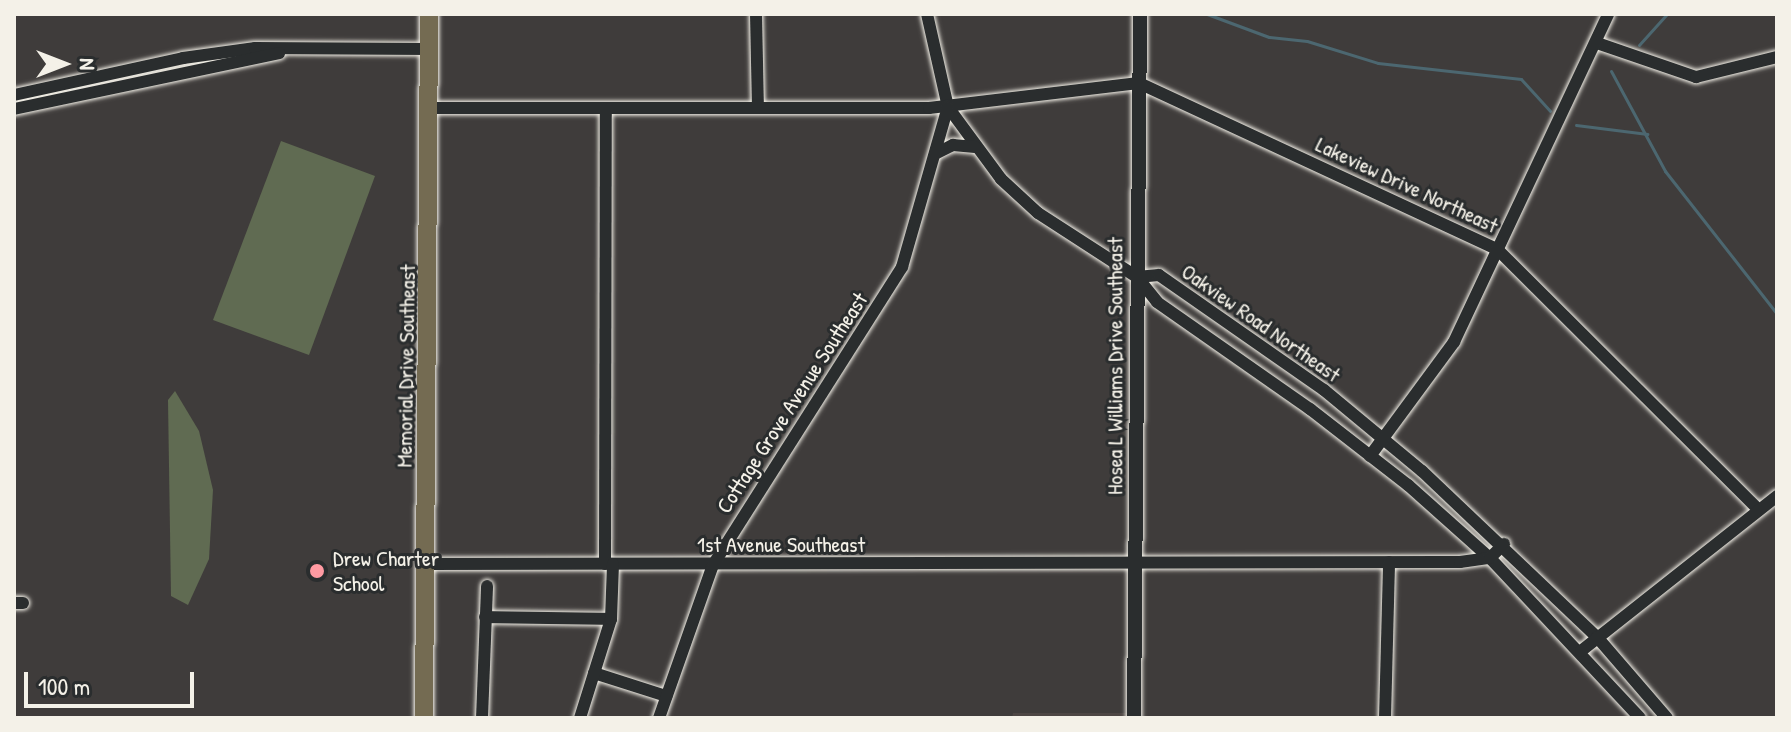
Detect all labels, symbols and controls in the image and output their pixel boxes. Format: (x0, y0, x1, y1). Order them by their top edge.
north arrow (24, 24, 104, 104)
text: N (73, 58, 103, 70)
street label: Lakeview Drive Northeast (1312, 131, 1502, 239)
street label: Hosea L Williams Drive Southeast (1102, 237, 1128, 495)
street label: Oakview Road Northeast (1176, 258, 1346, 388)
street label: Memorial Drive Southeast (391, 264, 421, 468)
street label: Cottage Grove Avenue Southeast (711, 288, 873, 518)
street label: 1st Avenue Southeast (697, 532, 865, 558)
place label: Drew Charter School (333, 545, 439, 596)
marker: Drew Charter School (308, 562, 326, 580)
scale bar (28, 656, 198, 706)
text: 100 m (38, 670, 90, 702)

